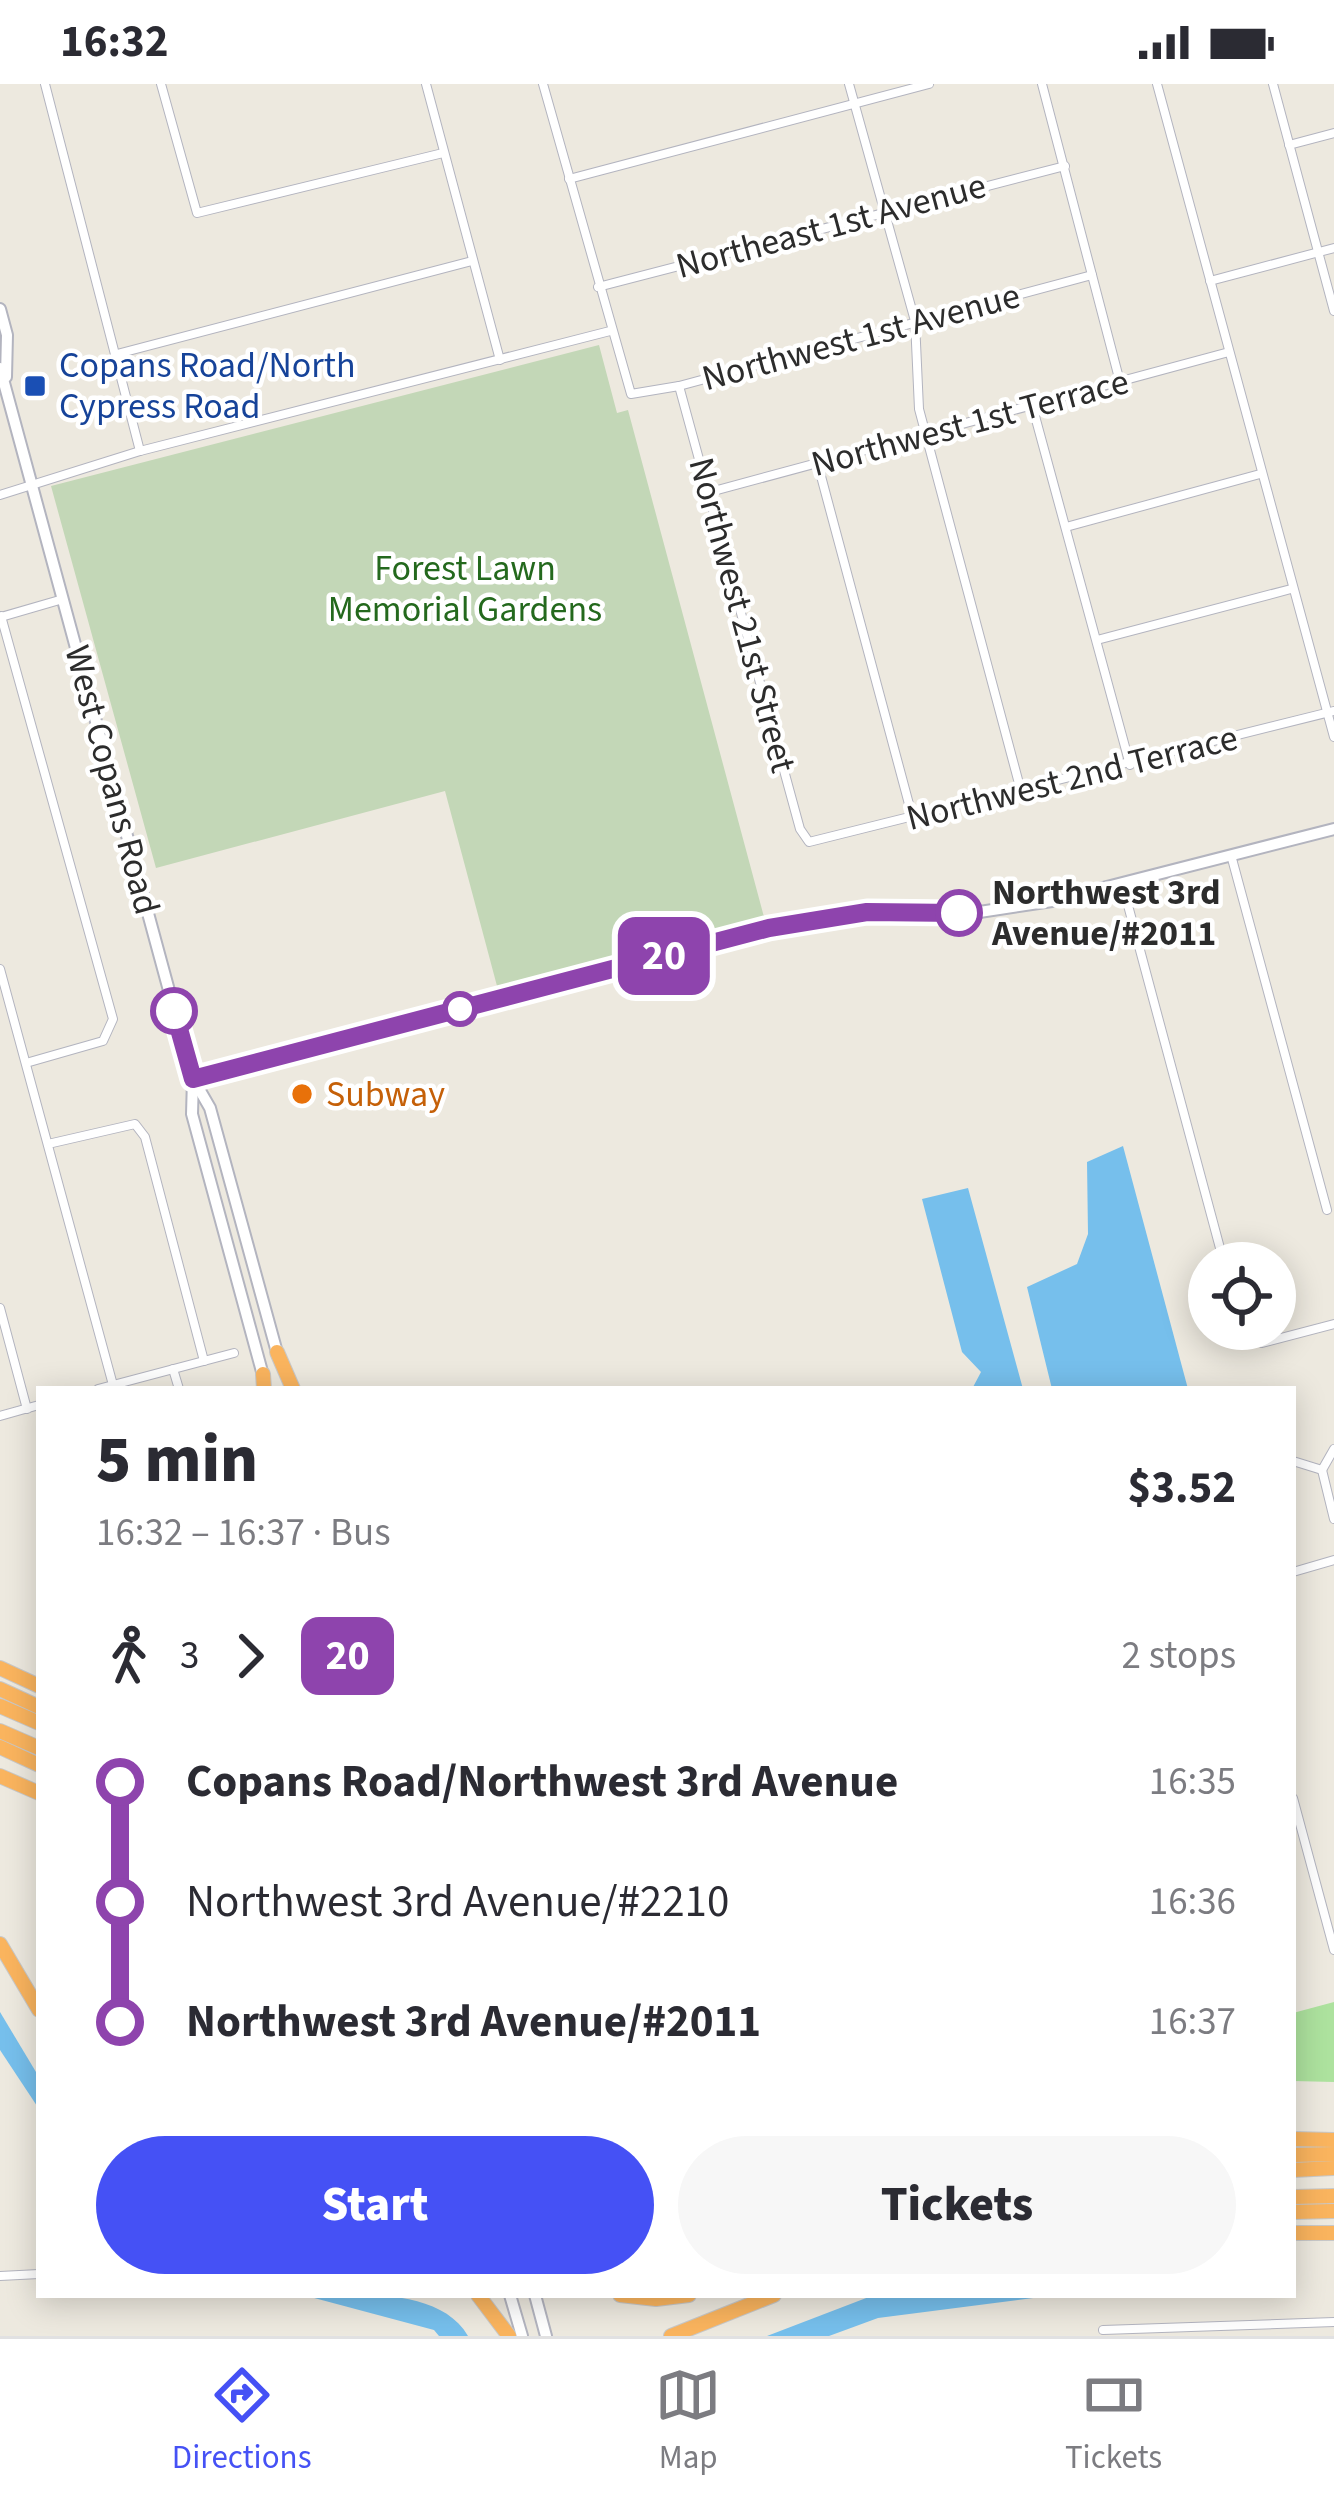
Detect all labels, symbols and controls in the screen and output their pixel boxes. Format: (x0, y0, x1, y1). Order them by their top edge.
text: 16:32 (60, 10, 169, 74)
street label: Northeast 1st Avenue (670, 160, 992, 292)
street label: Northwest 1st Avenue (696, 270, 1026, 404)
place label: Copans Road/North Cypress Road (59, 340, 356, 432)
street label: Northwest 1st Terrace (806, 356, 1134, 490)
marker: Copans Road/North Cypress Road (22, 373, 48, 399)
street label: Northwest 21st Street (675, 452, 809, 778)
park label: Forest Lawn Memorial Gardens (328, 543, 602, 635)
street label: West Copans Road (52, 640, 172, 920)
street label: Northwest 2nd Terrace (901, 712, 1243, 844)
place label: Northwest 3rd Avenue/#2011 (991, 867, 1221, 959)
marker: Northwest 3rd Avenue/#2011 (937, 891, 981, 935)
line badge: 20 (610, 917, 718, 995)
text: 20 (642, 926, 686, 986)
unlabelled marker (152, 989, 196, 1033)
unlabelled marker (444, 993, 476, 1025)
place label: Subway (326, 1069, 445, 1120)
marker: Subway (289, 1081, 315, 1107)
map controls (1188, 1242, 1296, 1350)
button: locate (1188, 1242, 1296, 1350)
text: 5 min (96, 1413, 258, 1507)
text: $3.52 (1127, 1456, 1236, 1520)
text: 16:32 – 16:37 · Bus (96, 1505, 391, 1561)
icon: walk (96, 1623, 162, 1689)
icon: forward (217, 1623, 283, 1689)
text: 20 (325, 1626, 370, 1686)
text: 3 (180, 1628, 199, 1684)
text: 2 stops (1122, 1628, 1236, 1684)
text: Copans Road/Northwest 3rd Avenue (186, 1750, 898, 1814)
text: 16:35 (1149, 1754, 1236, 1810)
text: Northwest 3rd Avenue/#2210 (186, 1870, 729, 1934)
text: 16:36 (1149, 1874, 1236, 1930)
text: Northwest 3rd Avenue/#2011 (186, 1990, 761, 2054)
text: 16:37 (1149, 1994, 1236, 2050)
button: Start (96, 2136, 654, 2274)
button: Tickets (678, 2136, 1236, 2274)
tab: Directions (172, 2362, 312, 2481)
tab: Map (655, 2362, 721, 2481)
tab: Tickets (1065, 2362, 1162, 2481)

